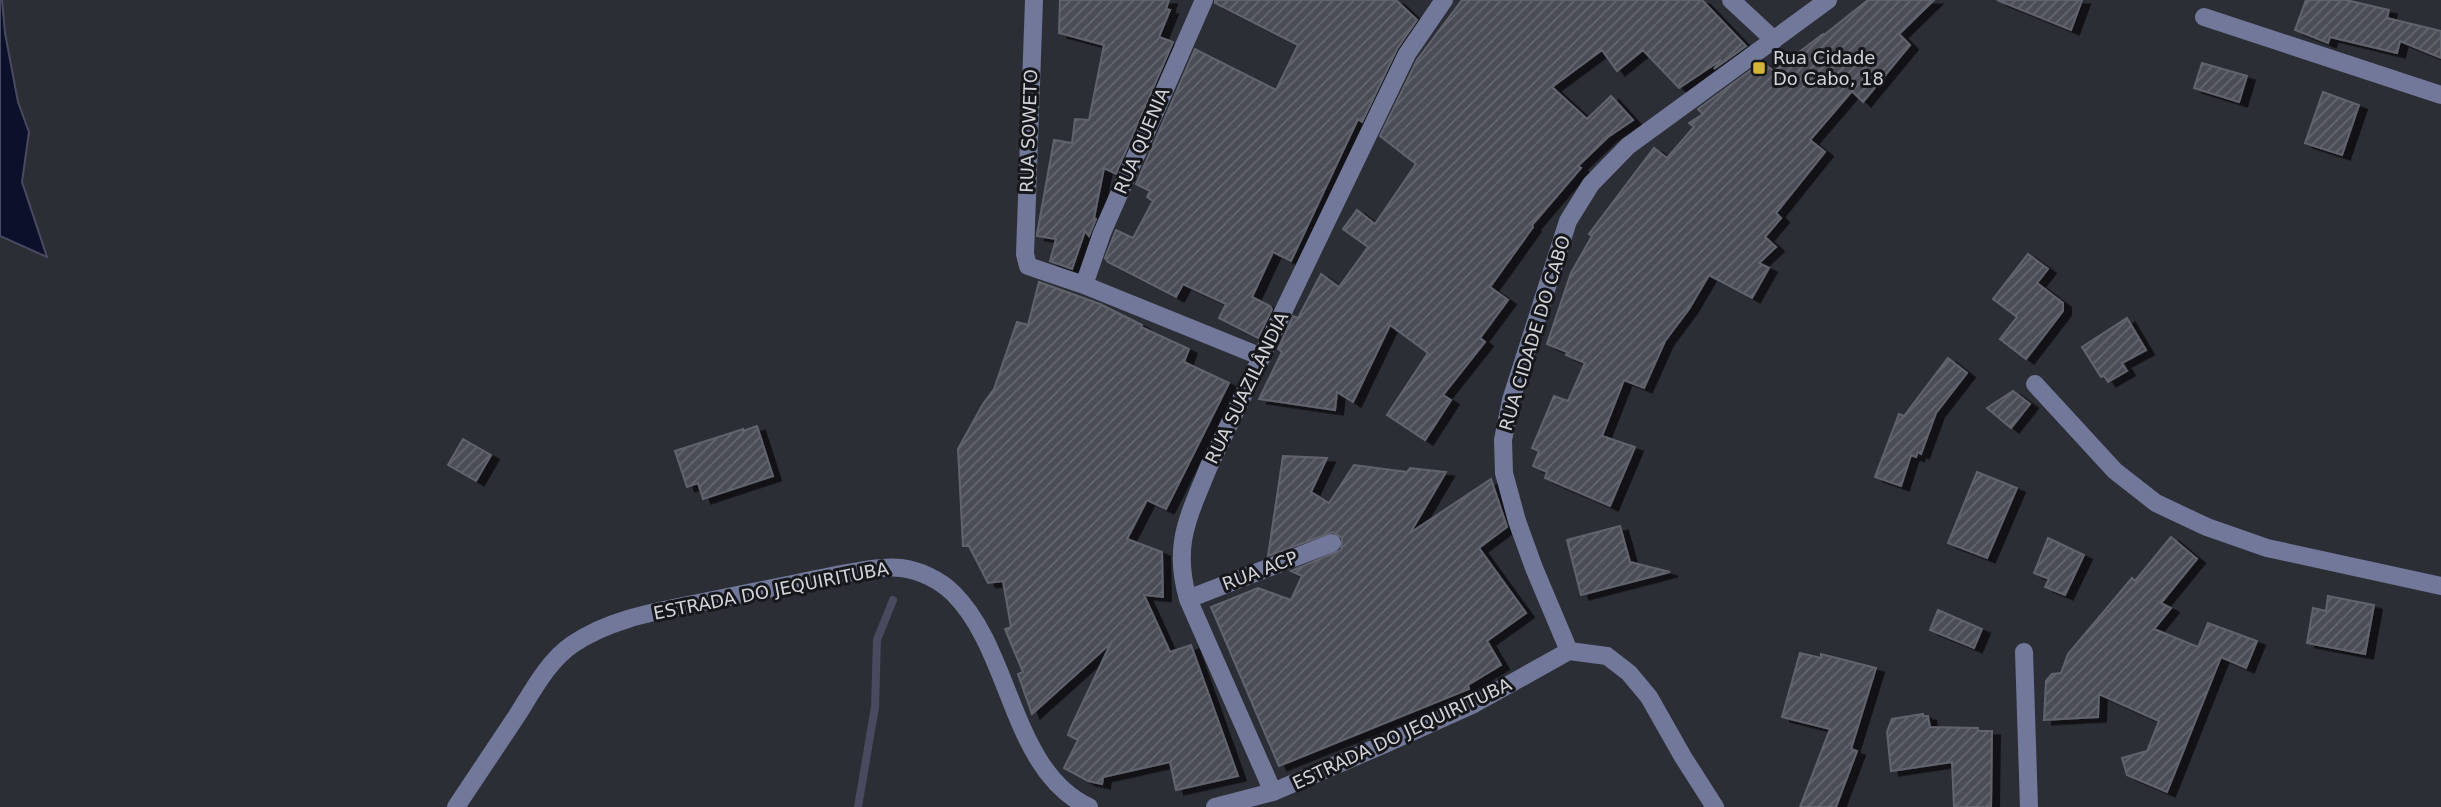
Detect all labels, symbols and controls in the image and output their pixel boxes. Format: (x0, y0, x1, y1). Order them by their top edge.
place label: Rua Cidade Do Cabo, 18 (1773, 47, 1884, 89)
marker: Rua Cidade Do Cabo, 18 (1751, 60, 1767, 76)
street label: RUA SOWETO (1016, 69, 1041, 193)
street label: RUA QUENIA (1110, 84, 1174, 197)
street label: RUA CIDADE DO CABO (1495, 233, 1574, 433)
street label: RUA SUAZILÂNDIA (1201, 308, 1293, 467)
street label: RUA ACP (1219, 546, 1301, 595)
street label: ESTRADA DO JEQUIRITUBA (651, 557, 891, 624)
street label: ESTRADA DO JEQUIRITUBA (1289, 673, 1515, 794)

